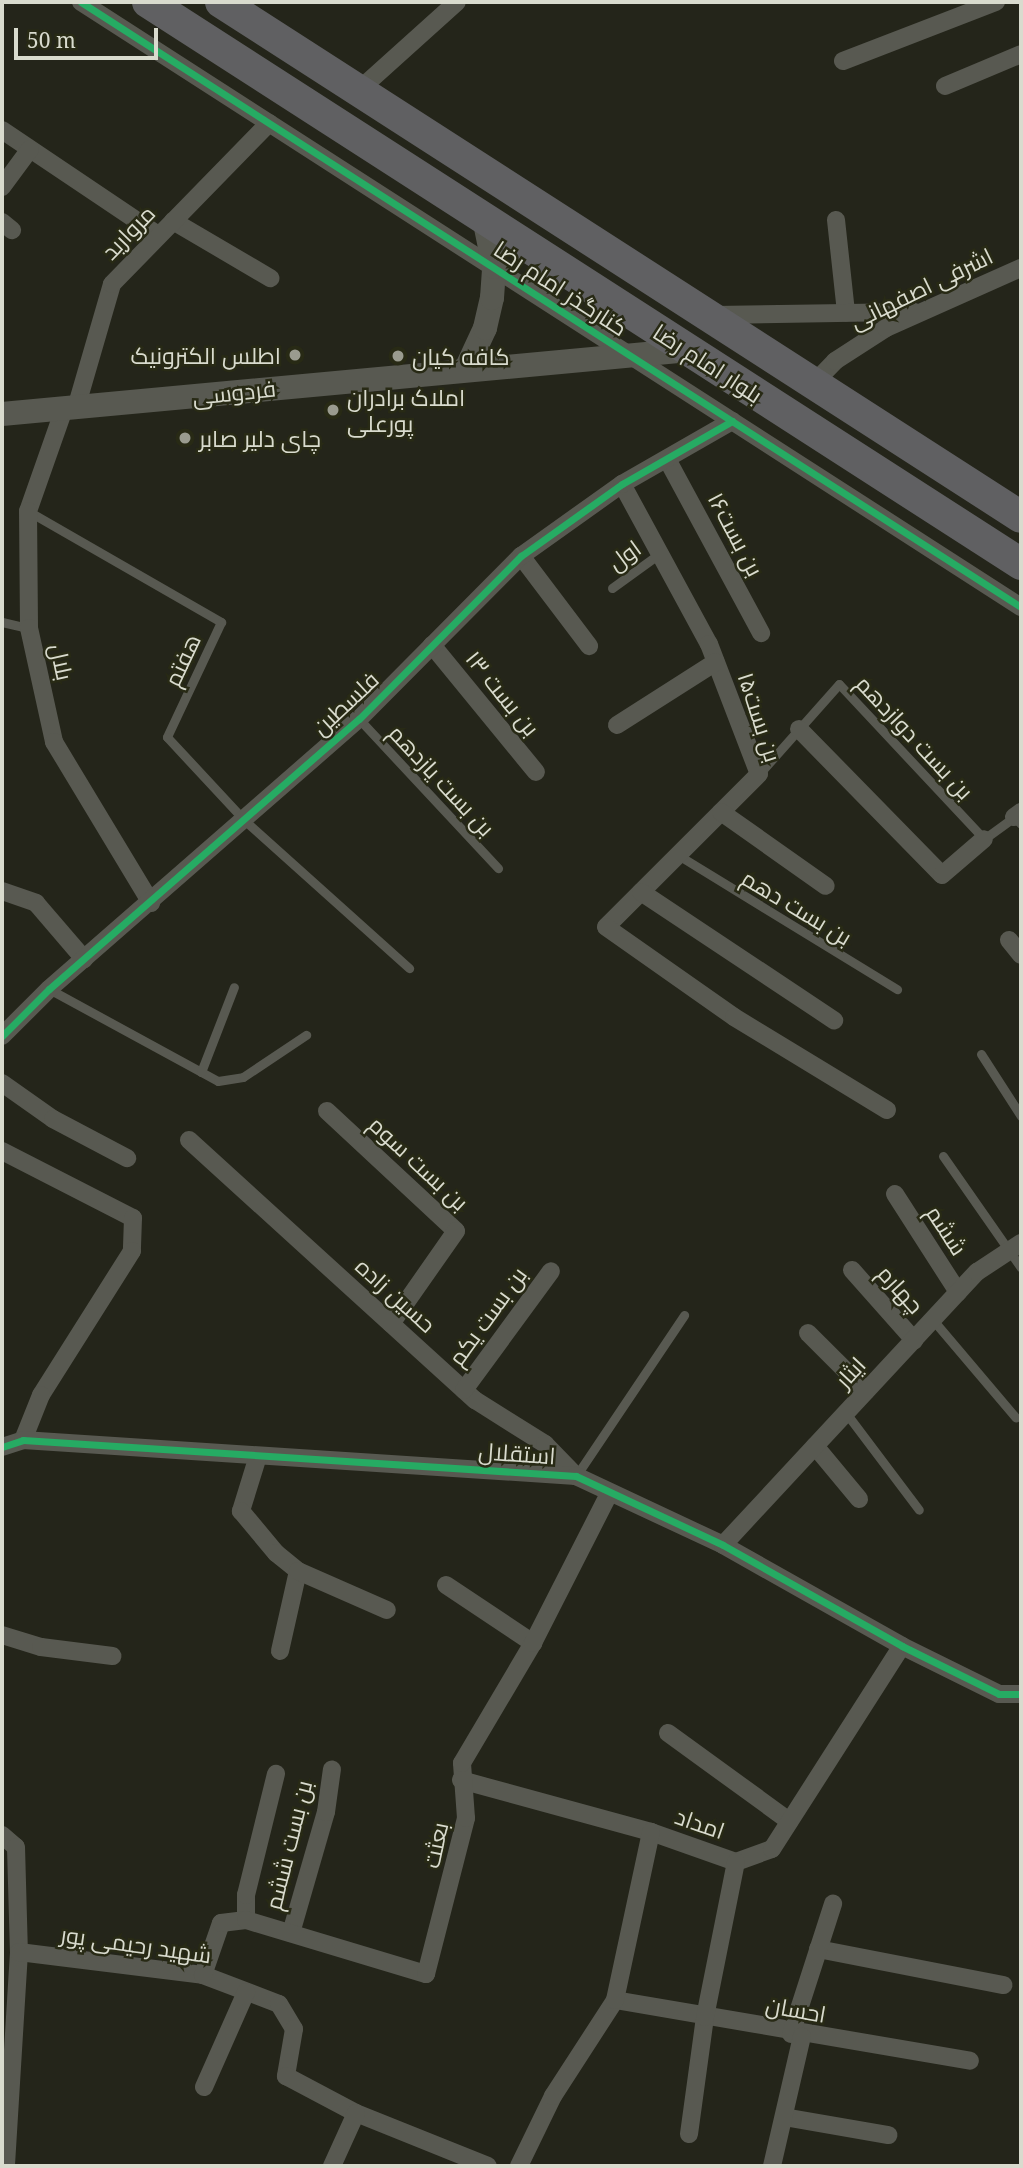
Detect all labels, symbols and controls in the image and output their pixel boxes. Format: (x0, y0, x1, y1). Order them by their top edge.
scale bar (18, 14, 161, 58)
text: 50 m (27, 26, 76, 54)
street label: مروارید (96, 199, 160, 265)
street label: کنارگذر امام رضا (489, 235, 633, 341)
street label: اشرفی اصفهانی (845, 241, 997, 335)
street label: بلوار امام رضا (648, 318, 768, 408)
place label: اطلس الکترونیک (130, 341, 281, 369)
place label: کافه کیان (412, 342, 510, 370)
marker: اطلس الکترونیک (287, 347, 303, 363)
marker: کافه کیان (390, 348, 406, 364)
street label: فردوسی (191, 374, 277, 410)
place label: املاک برادران پورعلی (347, 383, 465, 437)
marker: املاک برادران پورعلی (325, 402, 341, 418)
place label: چای دلیر صابر (199, 424, 321, 452)
marker: چای دلیر صابر (177, 430, 193, 446)
street label: بن بست۱۶ (702, 487, 770, 581)
street label: اول (602, 534, 646, 576)
street label: هفتم (158, 629, 206, 691)
street label: بلال (45, 641, 79, 683)
street label: بن بست ۱۳ (460, 645, 546, 741)
street label: فلسطین (306, 665, 384, 741)
street label: بن بست۱۵ (733, 669, 787, 765)
street label: بن بست دوازدهم (851, 669, 979, 805)
street label: بن بست یازدهم (383, 719, 501, 841)
street label: بن بست دهم (737, 863, 857, 951)
street label: بن بست سوم (364, 1110, 474, 1216)
street label: ششم (921, 1200, 973, 1260)
street label: حسین زاده (350, 1252, 442, 1338)
street label: چهارم (872, 1259, 930, 1319)
street label: بن بست یکم (442, 1261, 532, 1371)
street label: ایثار (829, 1351, 871, 1393)
street label: استقلال (477, 1437, 557, 1469)
street label: بن بست ششم (259, 1777, 317, 1913)
street label: امداد (672, 1802, 728, 1844)
street label: بعثت (417, 1819, 453, 1871)
street label: شهید رحیمی پور (59, 1920, 213, 1968)
street label: احسان (764, 1990, 828, 2028)

